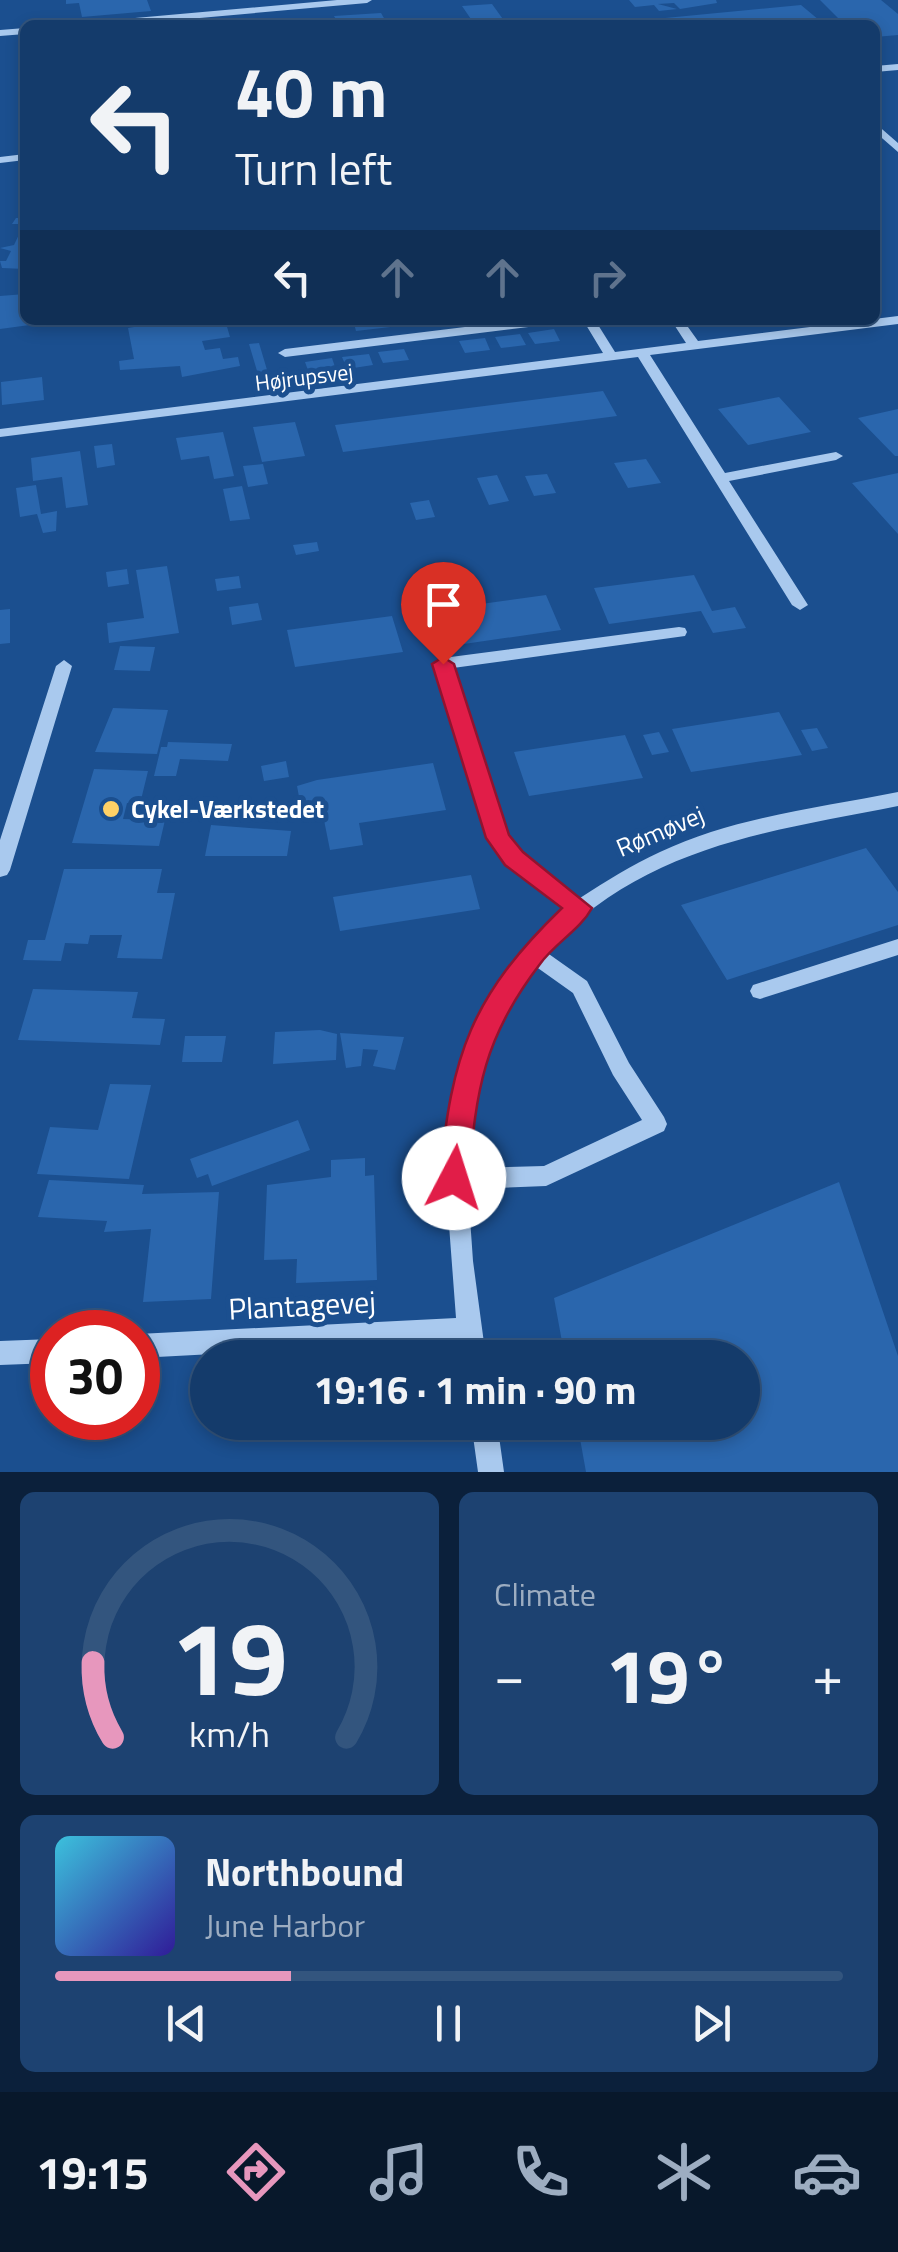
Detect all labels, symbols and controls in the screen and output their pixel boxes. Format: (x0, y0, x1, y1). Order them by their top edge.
text: 40 m (235, 38, 388, 144)
icon: left (70, 60, 200, 190)
text: Turn left (235, 134, 392, 202)
icon: left (265, 250, 320, 305)
icon: ahead (370, 250, 425, 305)
icon: ahead (475, 250, 530, 305)
icon: right (580, 250, 635, 305)
street label: Højrupsvej (253, 354, 355, 400)
pin (401, 562, 486, 665)
icon: arrive (416, 577, 471, 632)
place label: Cykel-Værkstedet (131, 790, 324, 828)
street label: Rømøvej (610, 796, 710, 866)
marker: Cykel-Værkstedet (100, 798, 122, 820)
position arrow (402, 1126, 506, 1230)
street label: Plantagevej (227, 1278, 377, 1332)
speed limit sign: 30 (30, 1310, 160, 1440)
text: 19:16 · 1 min · 90 m (314, 1361, 636, 1419)
text: Climate (494, 1570, 596, 1618)
text: 19 (171, 1577, 288, 1735)
text: 19° (605, 1618, 732, 1732)
text: − (494, 1633, 525, 1716)
text: + (812, 1633, 843, 1716)
text: km/h (189, 1706, 270, 1761)
text: Northbound (205, 1843, 404, 1901)
text: June Harbor (205, 1901, 365, 1949)
icon: previous (159, 1996, 214, 2051)
icon: pause (421, 1996, 476, 2051)
icon: next (684, 1996, 739, 2051)
icon: directions (221, 2137, 291, 2207)
icon: music (364, 2137, 434, 2207)
icon: phone (506, 2137, 576, 2207)
icon: climate (649, 2137, 719, 2207)
icon: car (792, 2137, 862, 2207)
text: 19:15 (36, 2138, 149, 2206)

